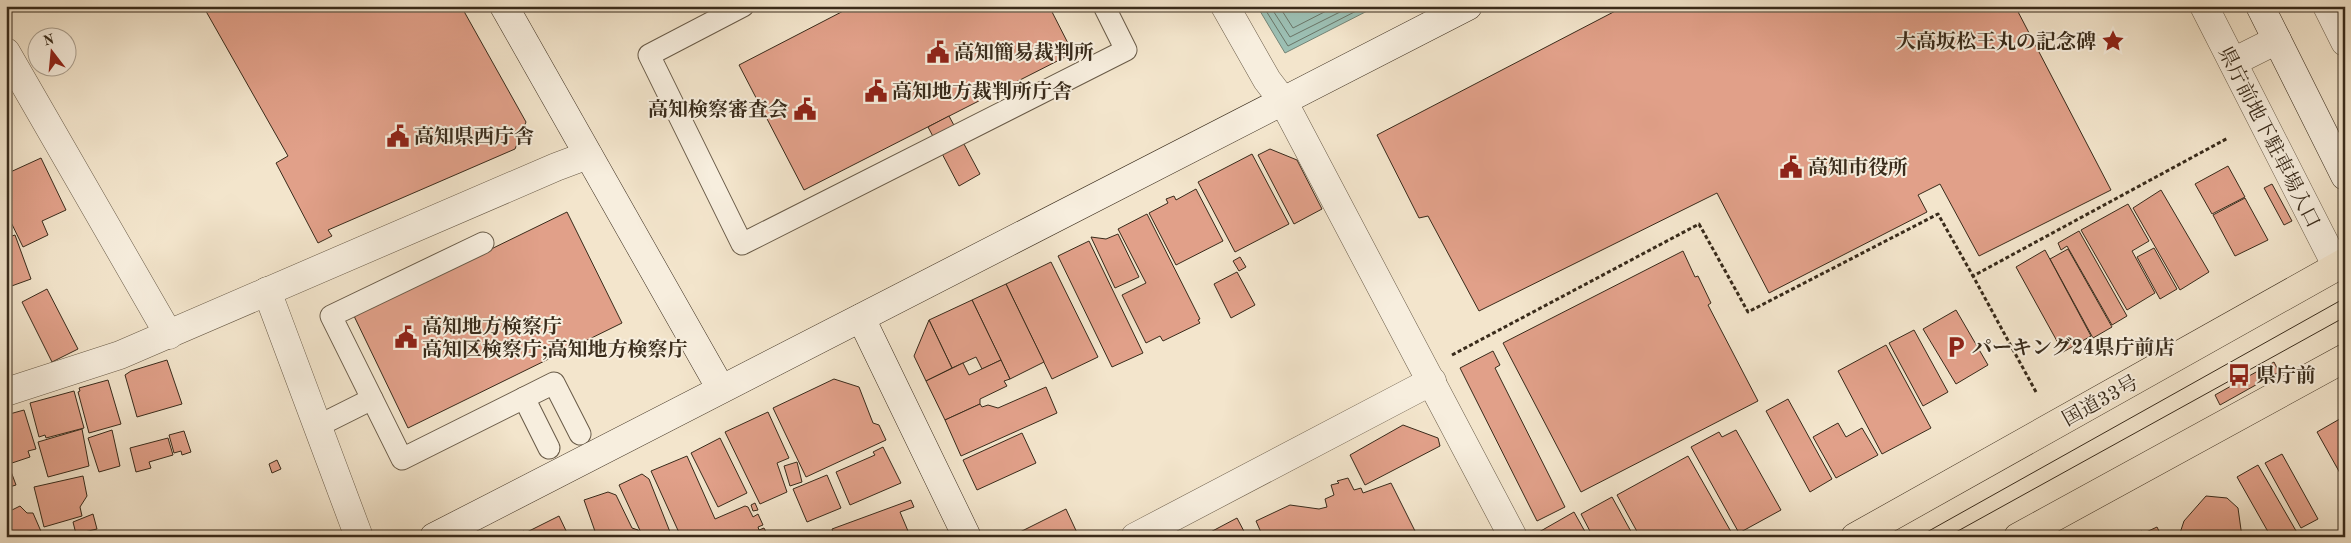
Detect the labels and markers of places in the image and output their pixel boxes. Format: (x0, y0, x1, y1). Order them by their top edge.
place icon: 大高坂松王丸の記念碑 (2100, 28, 2126, 54)
place label: 大高坂松王丸の記念碑 (1896, 30, 2096, 53)
public building icon: 高知簡易裁判所 (925, 39, 951, 65)
place label: 高知簡易裁判所 (954, 41, 1094, 64)
public building icon: 高知地方裁判所庁舎 (863, 78, 889, 104)
place label: 高知地方裁判所庁舎 (892, 80, 1072, 103)
public building icon: 高知検察審査会 (792, 96, 818, 122)
place label: 高知検察審査会 (648, 98, 788, 121)
public building icon: 高知県西庁舎 (385, 123, 411, 149)
place label: 高知県西庁舎 (414, 125, 534, 148)
public building icon: 高知市役所 (1778, 154, 1804, 180)
place label: 高知市役所 (1808, 157, 1908, 179)
place label: 高知地方検察庁 高知区検察庁;高知地方検察庁 (422, 315, 688, 361)
public building icon: 高知地方検察庁 高知区検察庁;高知地方検察庁 (393, 324, 419, 350)
parking icon: パーキング24県庁前店 (1943, 334, 1969, 360)
place label: パーキング24県庁前店 (1972, 337, 2175, 359)
bus stop icon: 県庁前 (2226, 362, 2252, 388)
place label: 県庁前 (2256, 365, 2316, 387)

